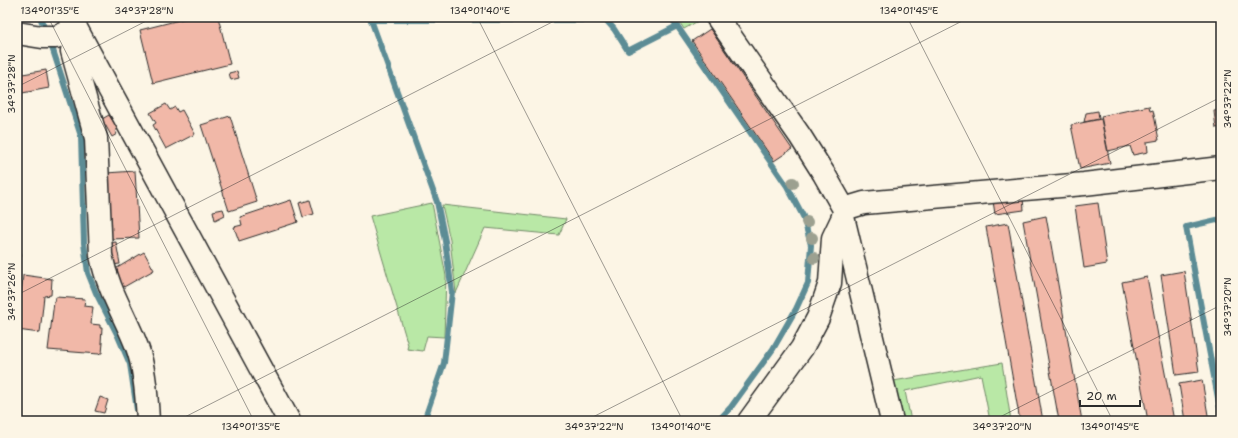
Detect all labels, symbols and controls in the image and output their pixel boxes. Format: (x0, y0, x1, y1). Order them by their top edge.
text: 134°01'35"E (21, 4, 79, 17)
text: 34°37'28"N (114, 4, 174, 17)
text: 134°01'40"E (450, 4, 510, 17)
text: 134°01'45"E (880, 4, 938, 17)
text: 34°37'28"N (5, 54, 18, 114)
text: 34°37'22"N (1221, 69, 1234, 129)
text: 34°37'26"N (5, 263, 18, 321)
text: 34°37'20"N (1221, 277, 1234, 337)
scale bar (1080, 382, 1140, 408)
text: 20 m (1086, 388, 1117, 404)
text: 134°01'35"E (222, 420, 280, 433)
text: 34°37'22"N (564, 420, 624, 433)
text: 134°01'40"E (651, 420, 711, 433)
text: 34°37'20"N (972, 420, 1032, 433)
text: 134°01'45"E (1081, 420, 1139, 433)

